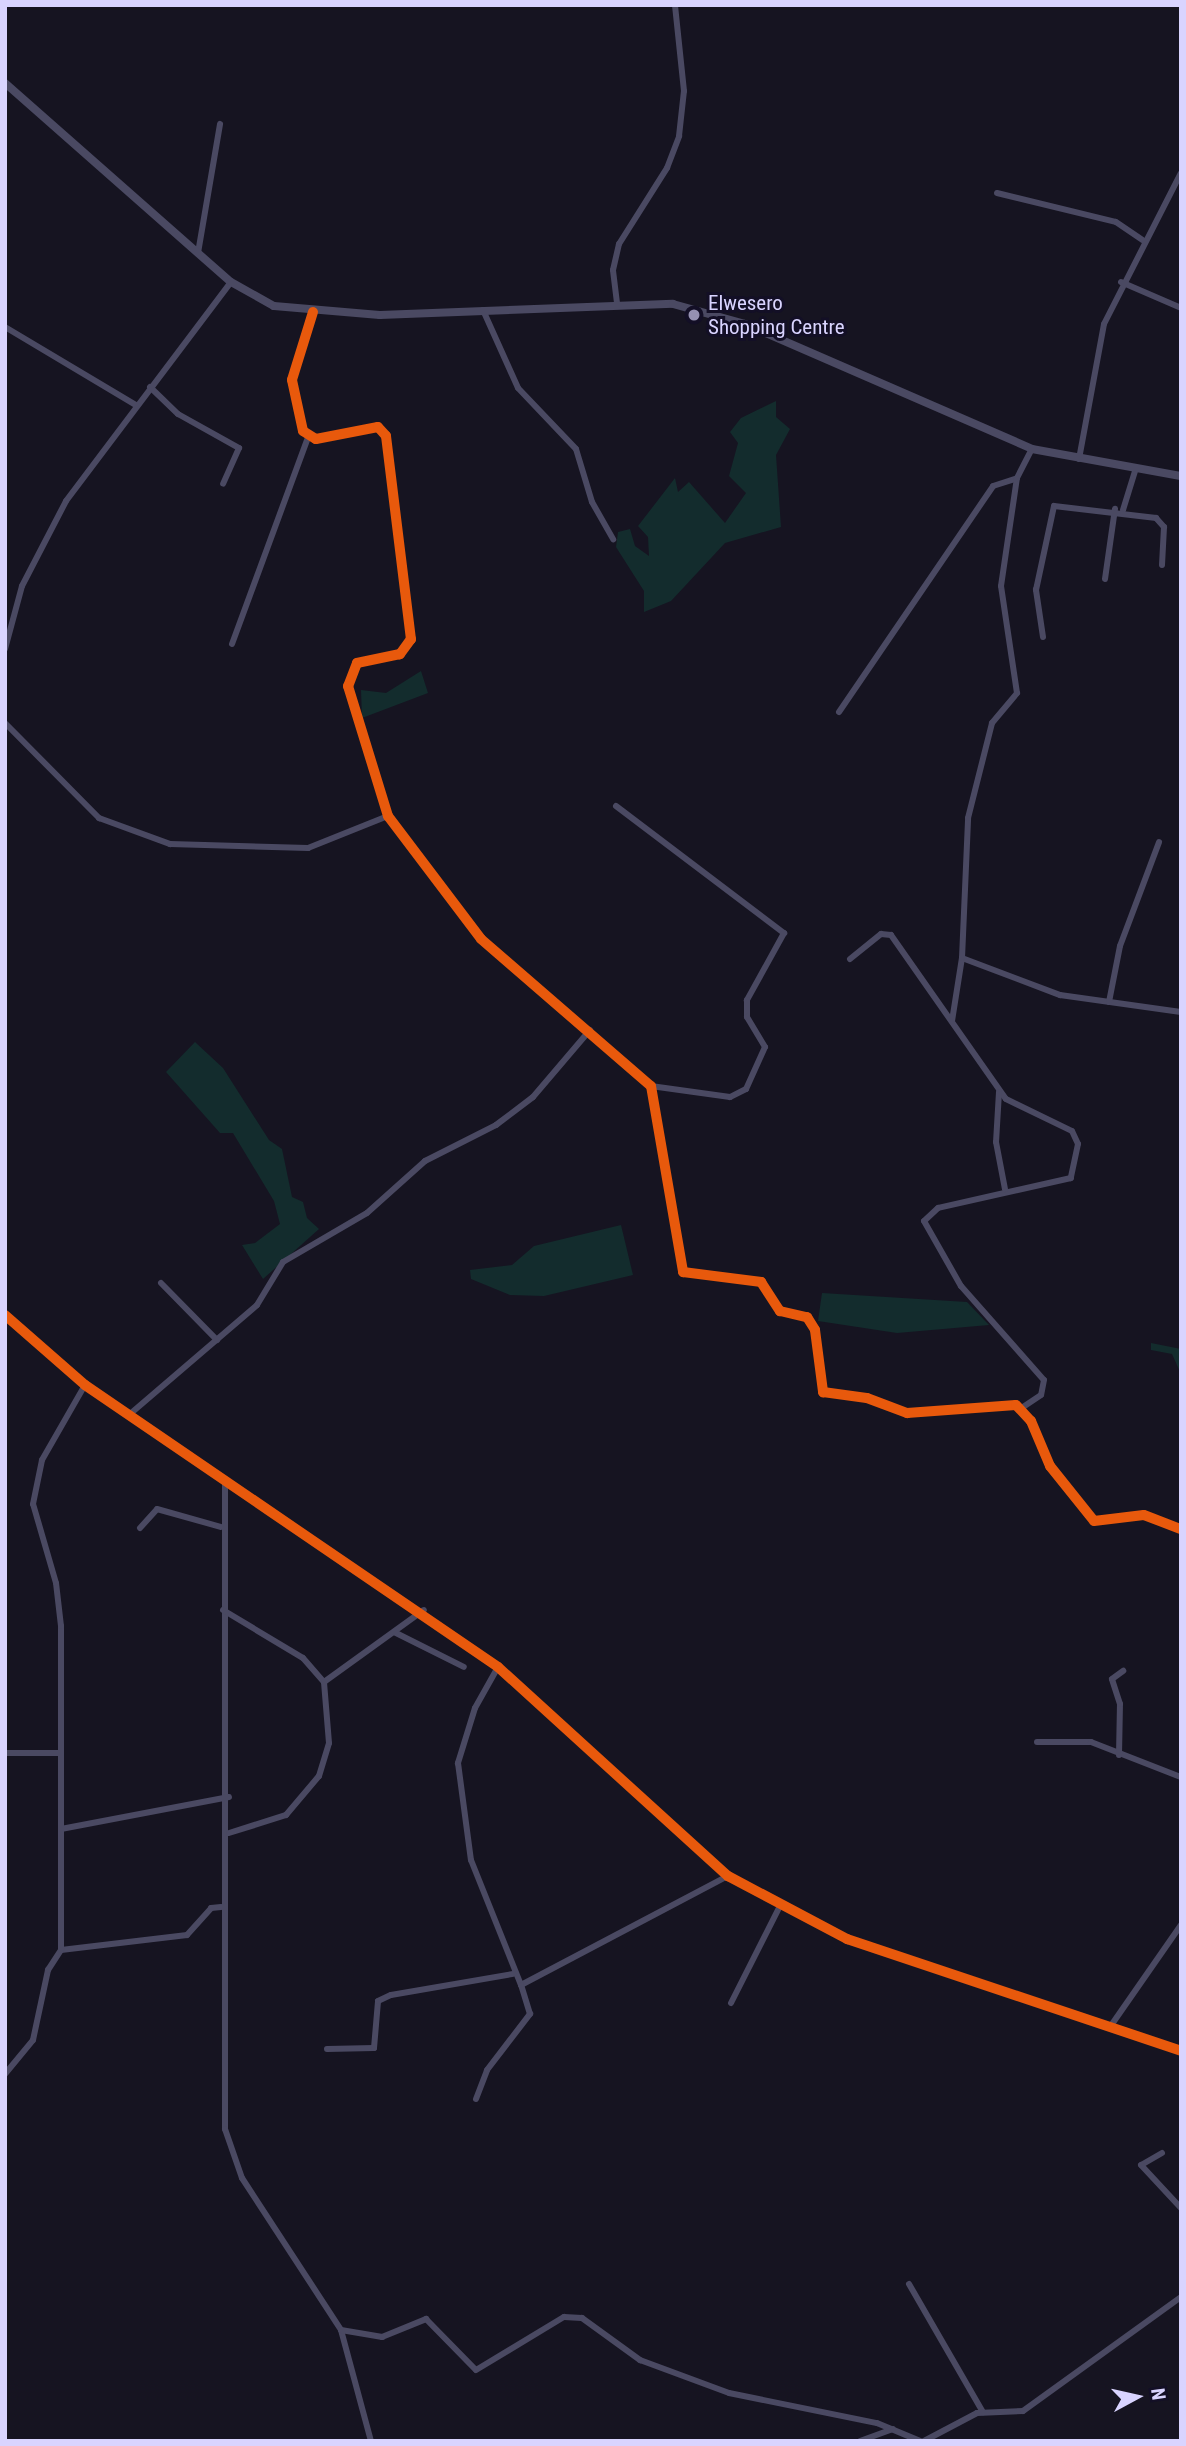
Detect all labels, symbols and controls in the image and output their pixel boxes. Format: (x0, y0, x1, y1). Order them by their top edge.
place label: Elwesero Shopping Centre (708, 290, 845, 340)
marker: Elwesero Shopping Centre (686, 307, 702, 323)
north arrow (1102, 2362, 1172, 2432)
text: N (1146, 2387, 1170, 2401)

